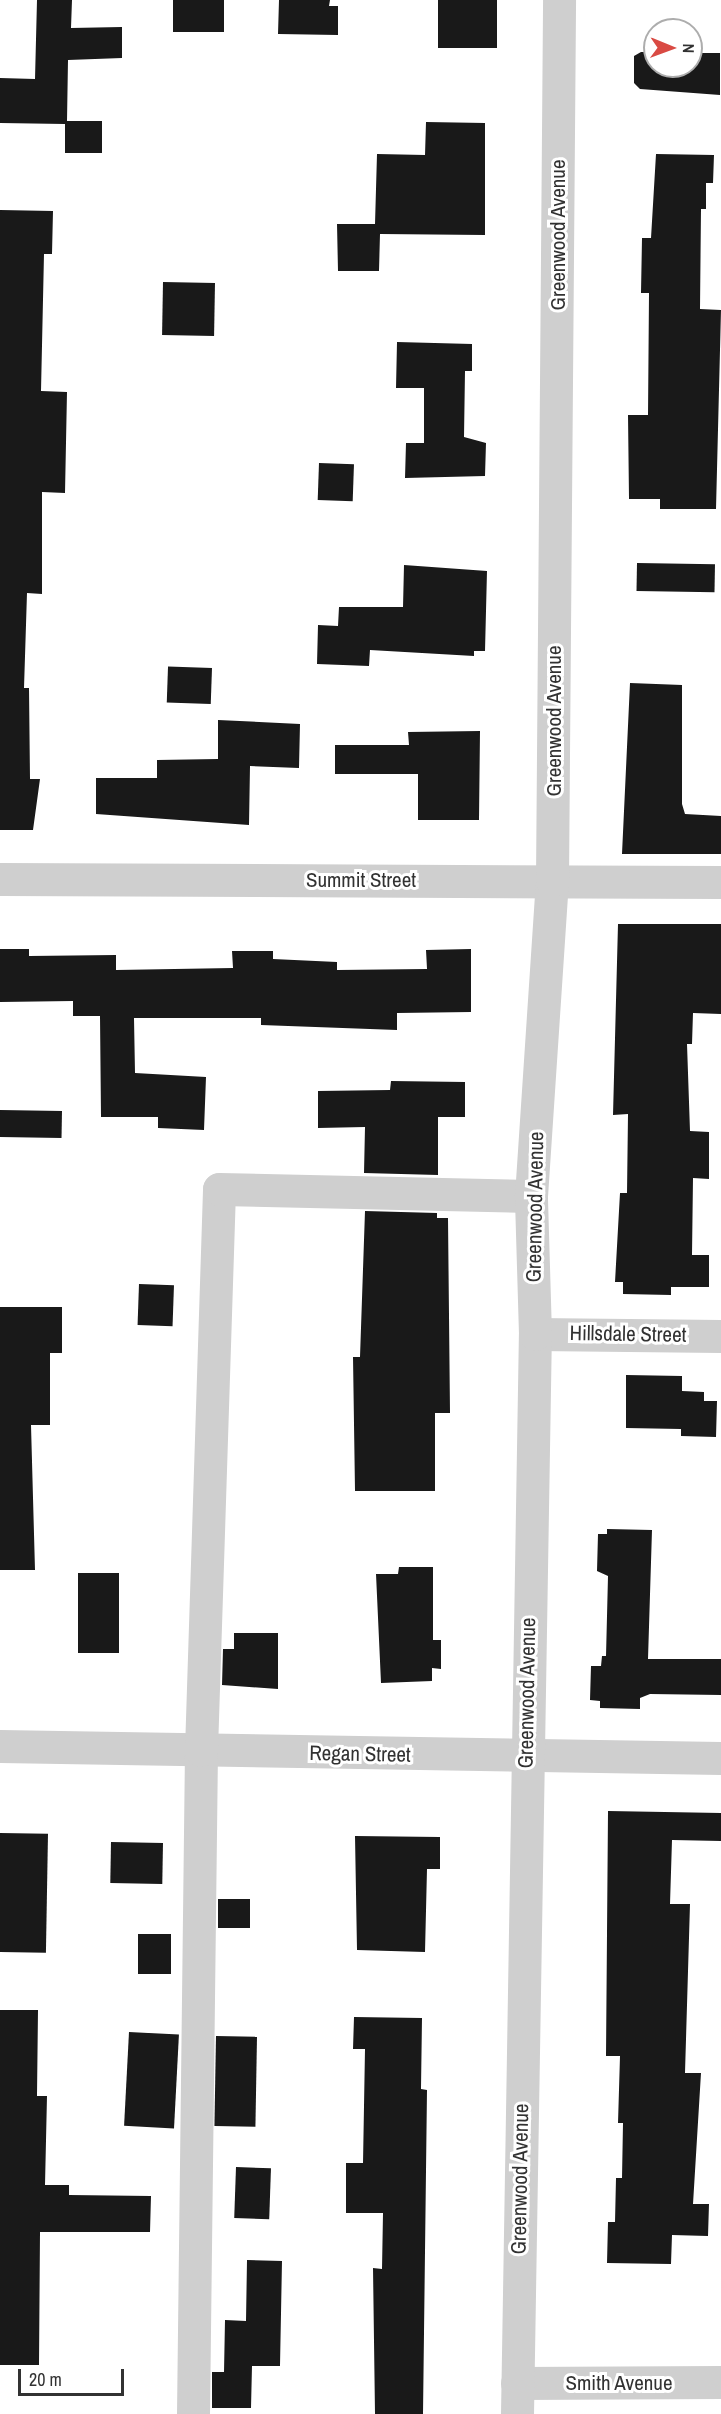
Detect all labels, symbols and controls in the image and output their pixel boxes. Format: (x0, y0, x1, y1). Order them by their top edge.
north arrow (643, 18, 703, 78)
text: N (678, 43, 700, 53)
street label: Greenwood Avenue (545, 159, 571, 311)
street label: Greenwood Avenue (541, 645, 567, 797)
street label: Summit Street (306, 867, 416, 893)
street label: Greenwood Avenue (521, 1131, 549, 1283)
street label: Hillsdale Street (569, 1320, 687, 1348)
street label: Greenwood Avenue (513, 1617, 541, 1769)
street label: Regan Street (309, 1741, 411, 1767)
street label: Greenwood Avenue (506, 2103, 534, 2255)
scale bar (21, 2357, 128, 2395)
text: 20 m (29, 2367, 62, 2392)
street label: Smith Avenue (565, 2370, 673, 2396)

